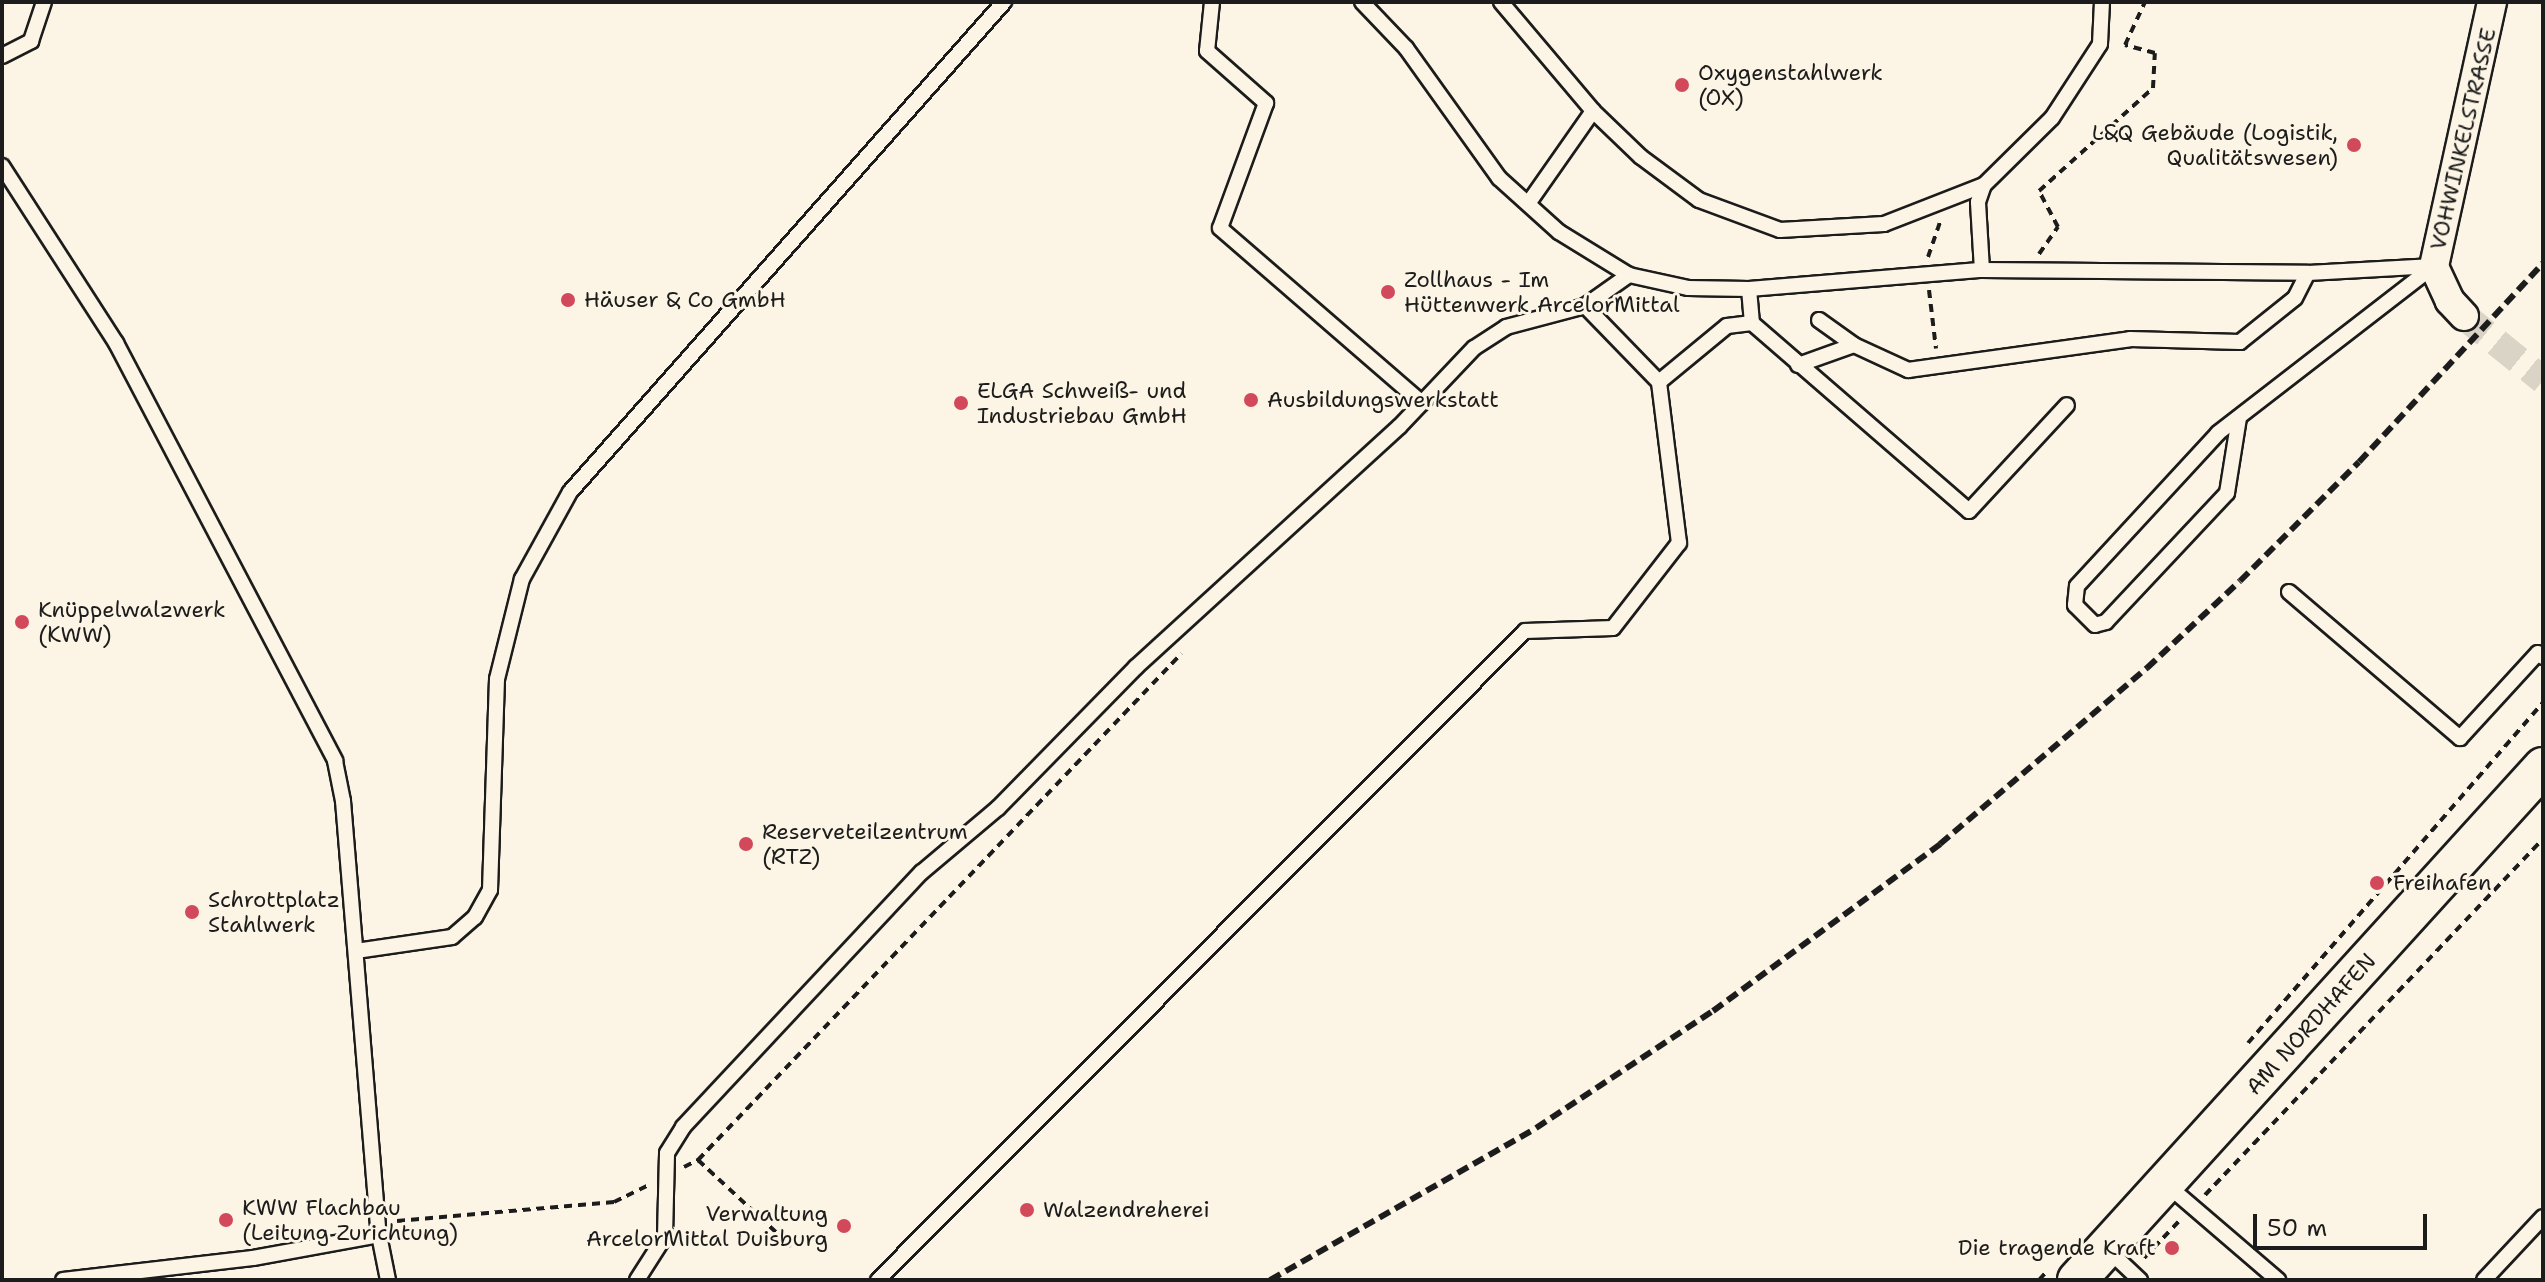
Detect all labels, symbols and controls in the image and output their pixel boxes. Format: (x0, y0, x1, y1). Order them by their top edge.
street label: VOHWINKELSTRASSE (2425, 25, 2501, 253)
place label: Oxygenstahlwerk (OX) (1698, 59, 1883, 110)
marker: Oxygenstahlwerk (OX) (1673, 76, 1691, 94)
place label: L&Q Gebäude (Logistik, Qualitätswesen) (2092, 119, 2338, 170)
marker: L&Q Gebäude (Logistik, Qualitätswesen) (2345, 136, 2363, 154)
place label: Zollhaus - Im Hüttenwerk ArcelorMittal (1404, 266, 1680, 318)
marker: Zollhaus - Im Hüttenwerk ArcelorMittal (1379, 283, 1397, 301)
place label: Häuser & Co GmbH (584, 287, 786, 313)
marker: Häuser & Co GmbH (559, 291, 577, 309)
place label: ELGA Schweiß- und Industriebau GmbH (977, 377, 1187, 428)
place label: Ausbildungswerkstatt (1267, 387, 1499, 413)
marker: Ausbildungswerkstatt (1242, 391, 1260, 409)
marker: ELGA Schweiß- und Industriebau GmbH (952, 394, 970, 412)
place label: Knüppelwalzwerk (KWW) (38, 596, 226, 648)
marker: Knüppelwalzwerk (KWW) (13, 613, 31, 631)
place label: Reserveteilzentrum (RTZ) (762, 818, 968, 870)
marker: Reserveteilzentrum (RTZ) (737, 835, 755, 853)
place label: Freihafen (2393, 870, 2491, 896)
marker: Freihafen (2368, 874, 2386, 892)
place label: Schrottplatz Stahlwerk (208, 886, 340, 938)
marker: Schrottplatz Stahlwerk (183, 903, 201, 921)
street label: AM NORDHAFEN (2241, 948, 2381, 1100)
place label: KWW Flachbau (Leitung Zurichtung) (242, 1194, 458, 1246)
place label: Walzendreherei (1043, 1197, 1210, 1223)
scale bar (2257, 1198, 2431, 1248)
place label: Verwaltung ArcelorMittal Duisburg (586, 1200, 828, 1252)
marker: Walzendreherei (1018, 1201, 1036, 1219)
marker: KWW Flachbau (Leitung Zurichtung) (217, 1211, 235, 1229)
text: 50 m (2267, 1212, 2327, 1244)
marker: Verwaltung ArcelorMittal Duisburg (835, 1217, 853, 1235)
place label: Die tragende Kraft (1958, 1235, 2156, 1261)
marker: Die tragende Kraft (2163, 1239, 2181, 1257)

